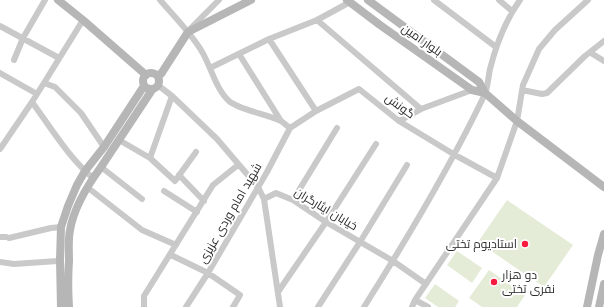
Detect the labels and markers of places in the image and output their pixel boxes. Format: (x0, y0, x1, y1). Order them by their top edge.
place label: استادیوم تختی (446, 237, 517, 252)
marker: استادیوم تختی (520, 239, 530, 249)
place label: دو هزار نفری تختی (501, 268, 555, 296)
marker: دو هزار نفری تختی (489, 277, 499, 287)

